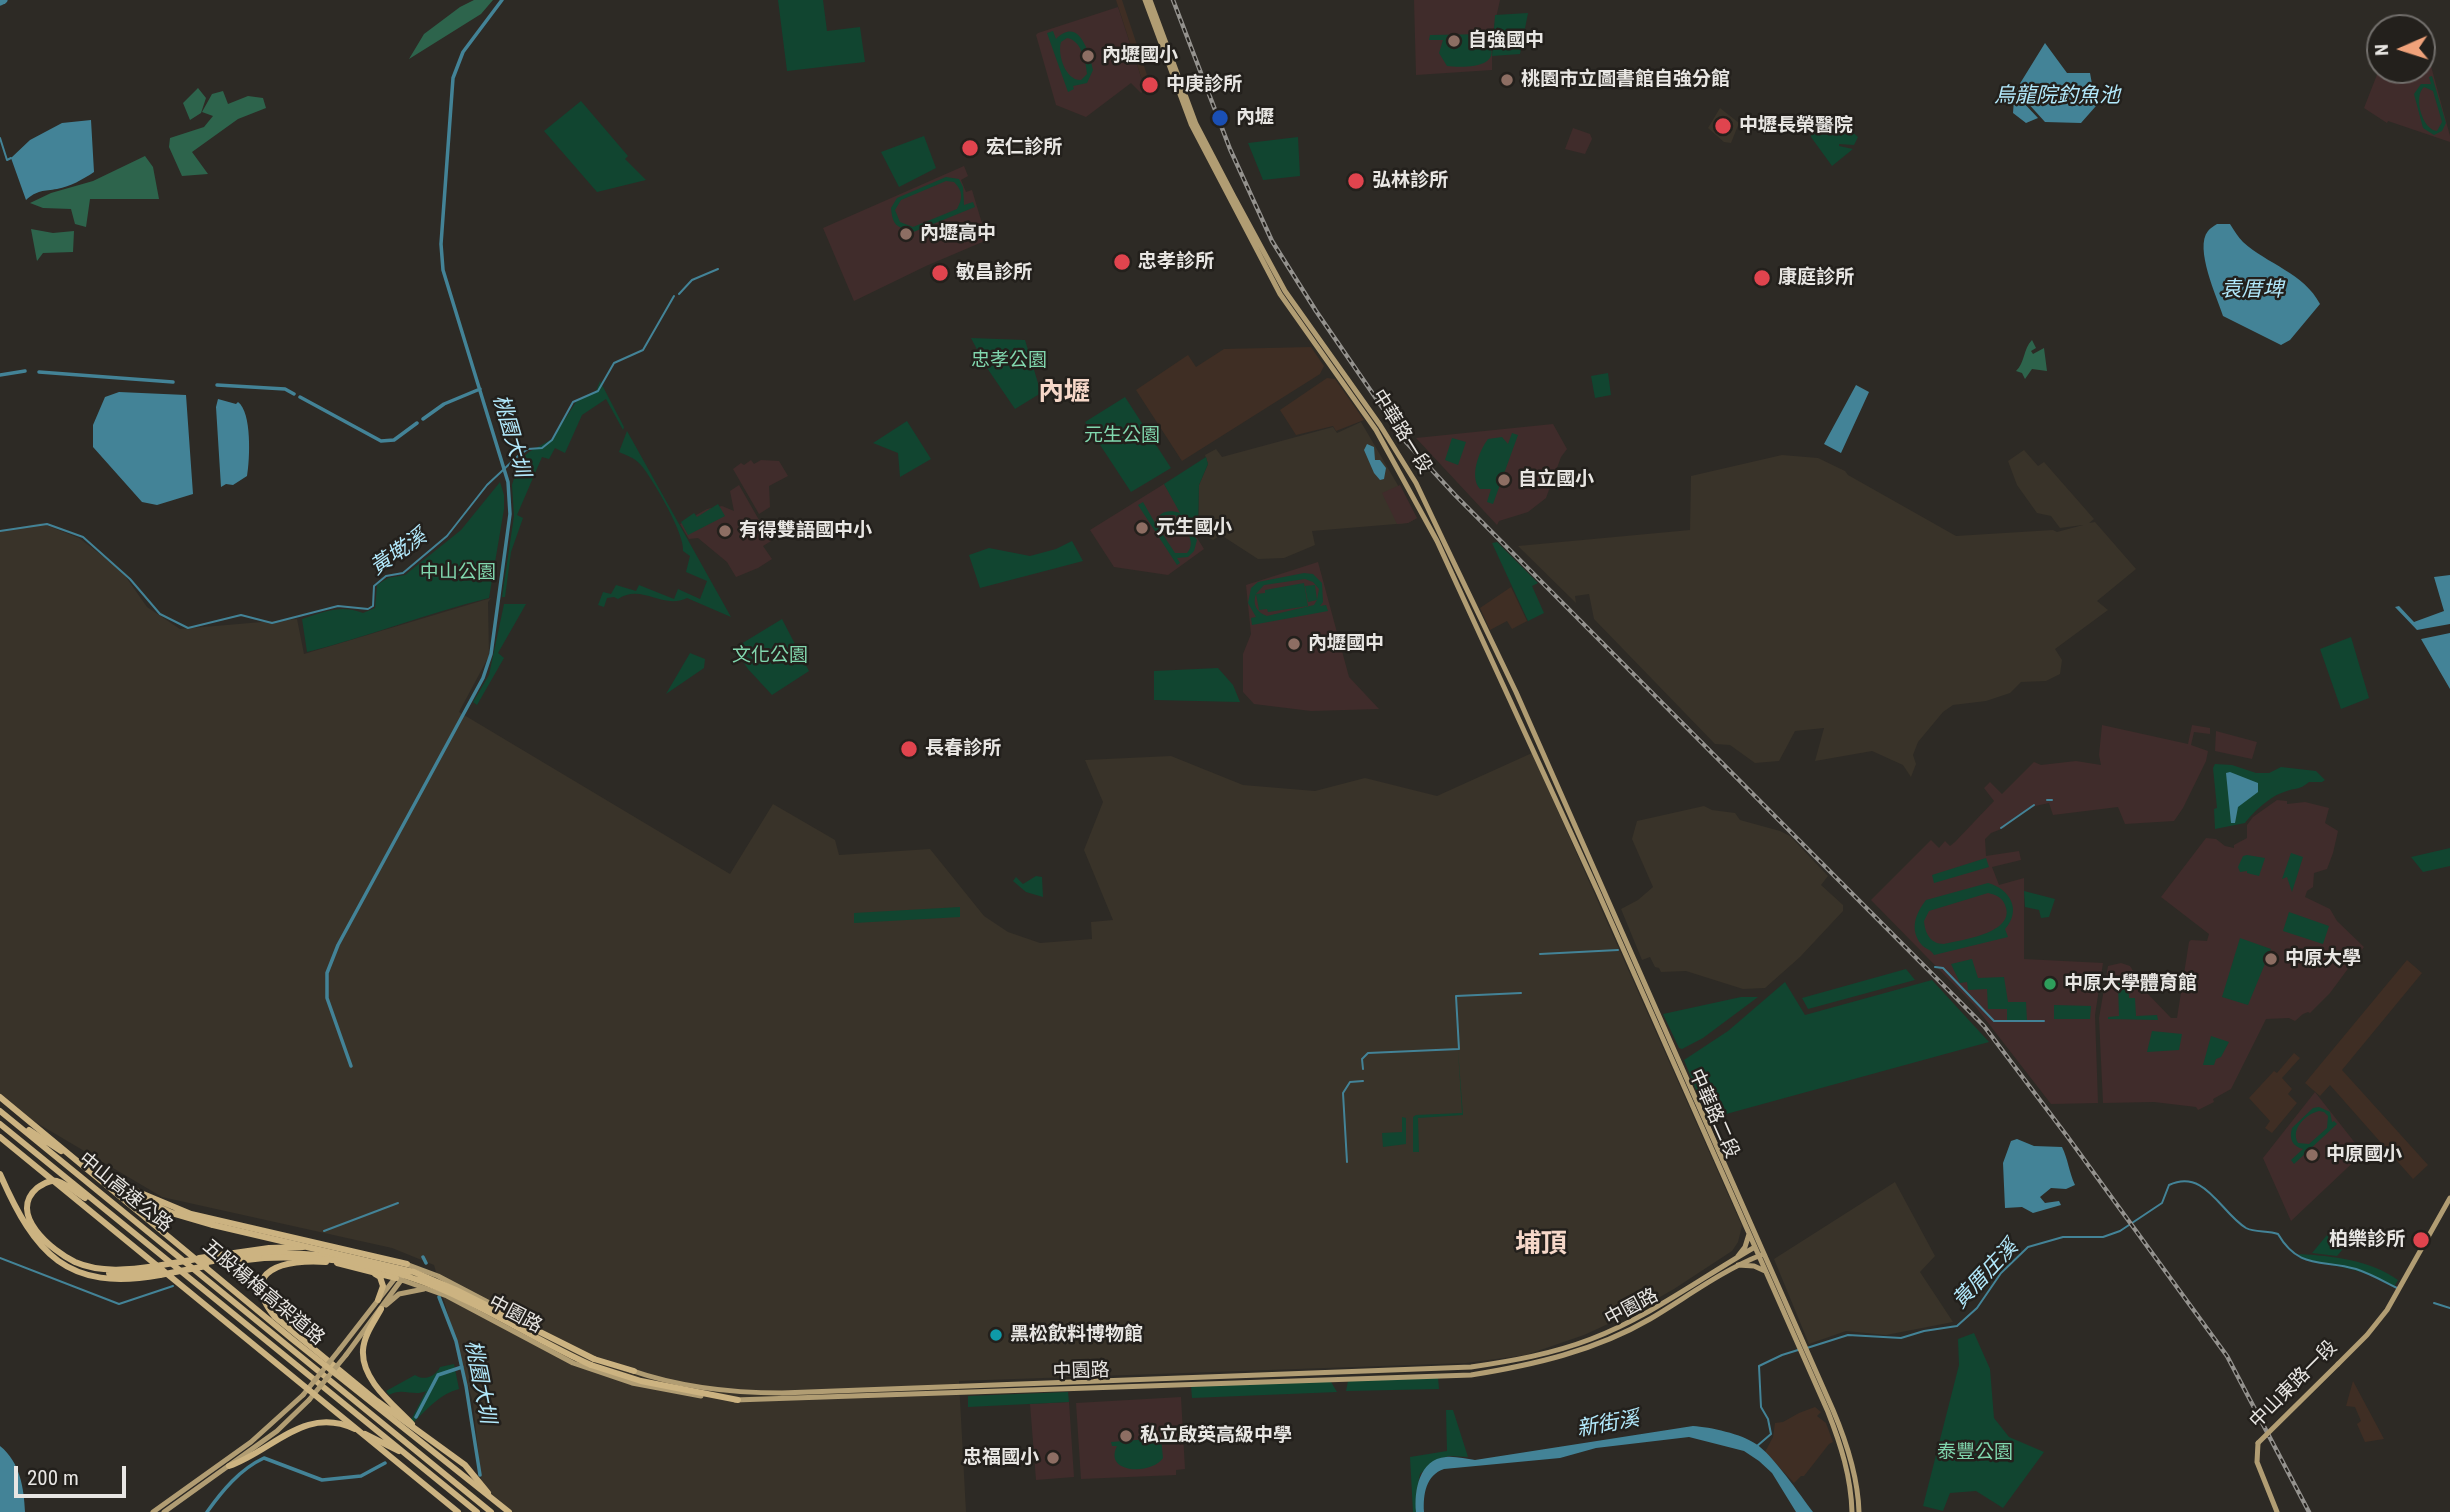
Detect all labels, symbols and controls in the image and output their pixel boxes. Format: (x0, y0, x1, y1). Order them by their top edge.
north arrow (2366, 14, 2436, 84)
place label: 自強國中 (1468, 30, 1544, 52)
marker: 自強國中 (1446, 33, 1462, 49)
text: N (2370, 44, 2393, 56)
place label: 內壢國小 (1102, 45, 1178, 67)
marker: 內壢國小 (1080, 48, 1096, 64)
place label: 桃園市立圖書館自強分館 (1521, 69, 1730, 91)
marker: 桃園市立圖書館自強分館 (1499, 72, 1515, 88)
place label: 中庚診所 (1166, 74, 1242, 96)
marker: 中庚診所 (1140, 75, 1160, 95)
water label: 烏龍院釣魚池 (1994, 84, 2120, 110)
place label: 內壢 (1236, 107, 1274, 129)
marker: 內壢 (1210, 108, 1230, 128)
place label: 中壢長榮醫院 (1739, 115, 1853, 137)
marker: 中壢長榮醫院 (1713, 116, 1733, 136)
place label: 宏仁診所 (986, 137, 1062, 159)
marker: 宏仁診所 (960, 138, 980, 158)
place label: 弘林診所 (1372, 170, 1448, 192)
marker: 弘林診所 (1346, 171, 1366, 191)
place label: 內壢高中 (920, 223, 996, 245)
marker: 內壢高中 (898, 226, 914, 242)
place label: 忠孝診所 (1138, 251, 1214, 273)
marker: 忠孝診所 (1112, 252, 1132, 272)
place label: 敏昌診所 (956, 262, 1032, 284)
marker: 敏昌診所 (930, 263, 950, 283)
place label: 康庭診所 (1778, 267, 1854, 289)
marker: 康庭診所 (1752, 268, 1772, 288)
water label: 袁厝埤 (2221, 278, 2283, 304)
park label: 忠孝公園 (971, 350, 1047, 372)
district label: 內壢 (1038, 377, 1090, 409)
street label: 中華路一段 (1366, 386, 1436, 478)
water label: 桃園大圳 (486, 392, 534, 480)
park label: 元生公園 (1084, 425, 1160, 447)
place label: 自立國小 (1518, 469, 1594, 491)
marker: 自立國小 (1496, 472, 1512, 488)
place label: 元生國小 (1156, 517, 1232, 539)
place label: 有得雙語國中小 (739, 520, 872, 542)
marker: 元生國小 (1134, 520, 1150, 536)
marker: 有得雙語國中小 (717, 523, 733, 539)
water label: 黃墘溪 (366, 525, 432, 581)
park label: 中山公園 (420, 562, 496, 584)
place label: 內壢國中 (1308, 633, 1384, 655)
marker: 內壢國中 (1286, 636, 1302, 652)
park label: 文化公園 (732, 645, 808, 667)
place label: 長春診所 (925, 738, 1001, 760)
marker: 長春診所 (899, 739, 919, 759)
place label: 中原大學 (2285, 948, 2361, 970)
marker: 中原大學 (2263, 951, 2279, 967)
place label: 中原大學體育館 (2064, 973, 2197, 995)
marker: 中原大學體育館 (2042, 976, 2058, 992)
street label: 中華路二段 (1683, 1066, 1743, 1162)
place label: 中原國小 (2326, 1144, 2402, 1166)
marker: 中原國小 (2304, 1147, 2320, 1163)
street label: 中山高速公路 (74, 1148, 176, 1238)
district label: 埔頂 (1515, 1229, 1567, 1261)
place label: 柏樂診所 (2329, 1229, 2405, 1251)
marker: 柏樂診所 (2411, 1230, 2431, 1250)
street label: 五股楊梅高架道路 (197, 1235, 329, 1351)
water label: 黃厝庄溪 (1948, 1236, 2024, 1314)
street label: 中園路 (1601, 1285, 1663, 1331)
street label: 中園路 (484, 1292, 546, 1338)
place label: 黑松飲料博物館 (1010, 1324, 1143, 1346)
marker: 黑松飲料博物館 (988, 1327, 1004, 1343)
street label: 中山東路一段 (2246, 1337, 2342, 1433)
water label: 桃園大圳 (459, 1338, 499, 1426)
street label: 中園路 (1052, 1360, 1110, 1384)
water label: 新街溪 (1575, 1407, 1641, 1443)
place label: 私立啟英高級中學 (1140, 1425, 1292, 1447)
marker: 私立啟英高級中學 (1118, 1428, 1134, 1444)
park label: 泰豐公園 (1937, 1442, 2013, 1464)
place label: 忠福國小 (963, 1447, 1039, 1469)
marker: 忠福國小 (1045, 1450, 1061, 1466)
scale bar (18, 1452, 130, 1496)
text: 200 m (27, 1466, 79, 1490)

